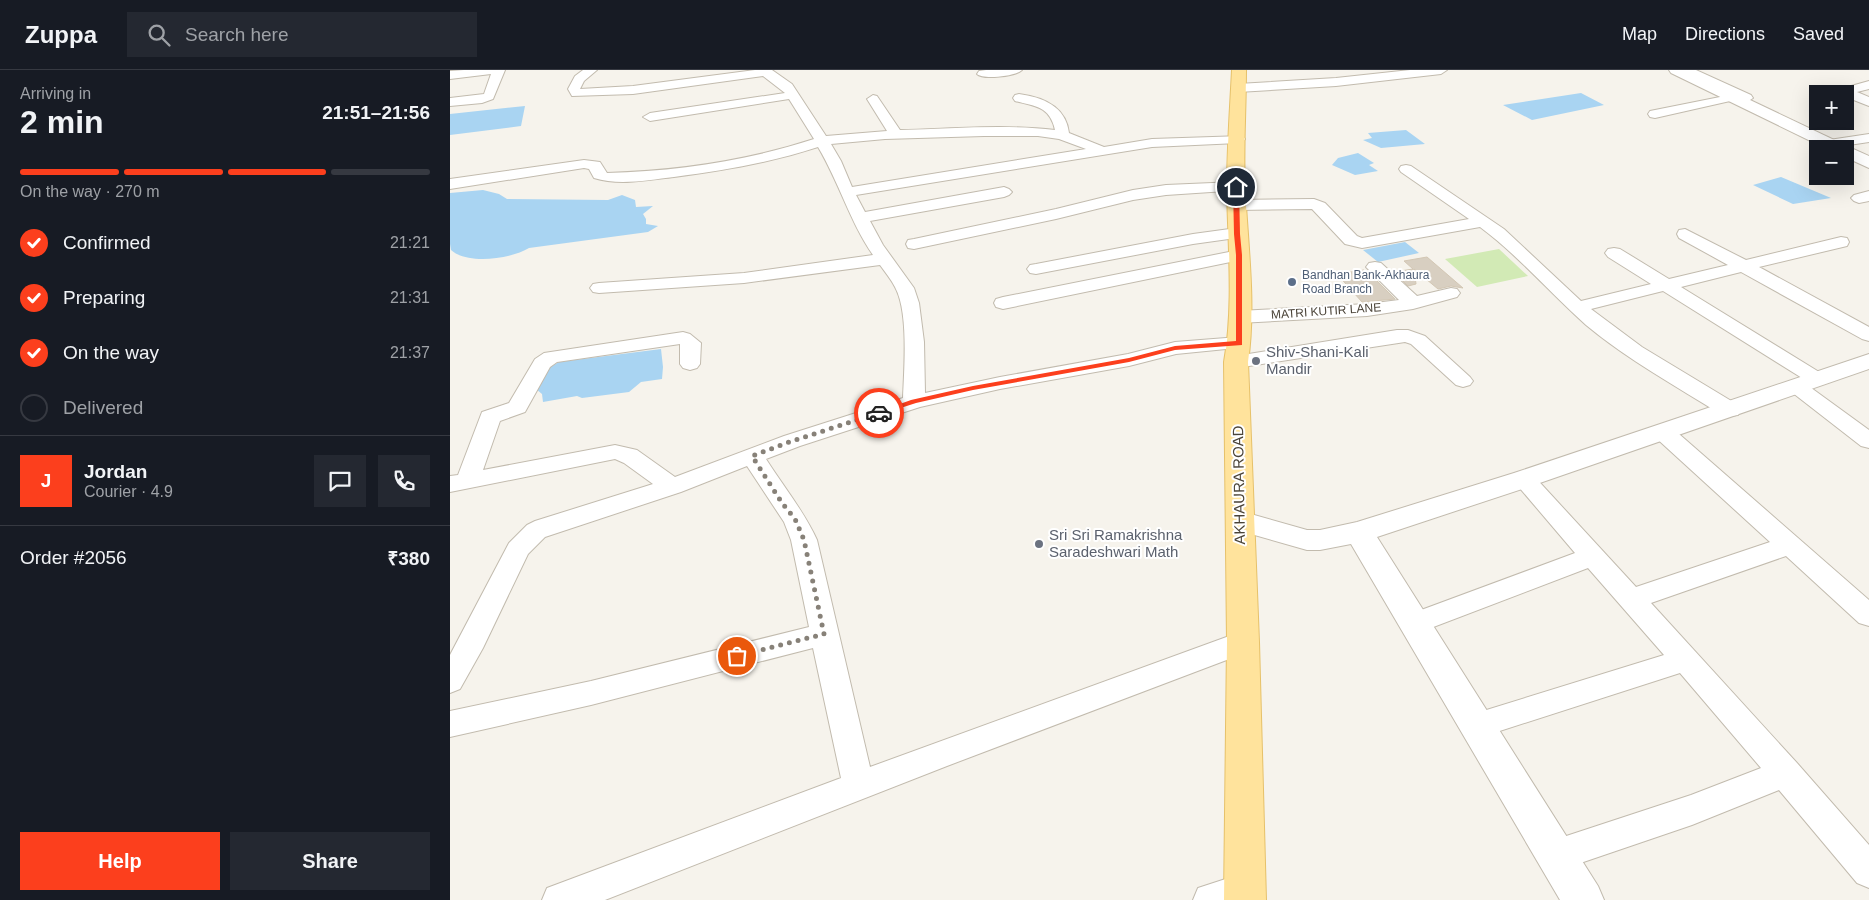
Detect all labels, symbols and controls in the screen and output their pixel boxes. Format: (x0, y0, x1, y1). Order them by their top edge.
search box (127, 12, 477, 57)
text: Zuppa (25, 21, 97, 48)
icon: search (145, 21, 173, 49)
text: Search here (185, 24, 289, 45)
text: Map (1622, 24, 1657, 44)
text: Directions (1685, 24, 1765, 44)
text: Saved (1793, 24, 1844, 44)
text: Arriving in (20, 85, 91, 102)
map controls (1809, 85, 1854, 185)
button: + (1809, 85, 1854, 130)
text: 21:51–21:56 (322, 102, 430, 123)
text: 2 min (20, 104, 104, 140)
button: − (1809, 140, 1854, 185)
pin (1215, 166, 1257, 208)
icon: home (1222, 173, 1250, 201)
text: On the way · 270 m (20, 183, 160, 200)
icon: check (20, 229, 48, 257)
text: Confirmed (63, 232, 151, 253)
text: 21:21 (390, 234, 430, 251)
place label: Bandhan Bank-Akhaura Road Branch (1302, 268, 1430, 296)
marker: Bandhan Bank-Akhaura Road Branch (1286, 276, 1298, 288)
icon: check (20, 284, 48, 312)
text: Preparing (63, 287, 145, 308)
text: 21:31 (390, 289, 430, 306)
street label: MATRI KUTIR LANE (1270, 300, 1382, 322)
icon: check (20, 339, 48, 367)
text: On the way (63, 342, 159, 363)
place label: Shiv-Shani-Kali Mandir (1266, 343, 1369, 377)
text: 21:37 (390, 344, 430, 361)
marker: Shiv-Shani-Kali Mandir (1250, 355, 1262, 367)
courier (854, 388, 904, 438)
text: Delivered (63, 397, 143, 418)
icon: car (865, 399, 893, 427)
street label: AKHAURA ROAD (1229, 425, 1248, 545)
button: chat (314, 455, 366, 507)
button: phone (378, 455, 430, 507)
text: Jordan (84, 461, 147, 482)
text: J (41, 470, 51, 491)
text: Courier · 4.9 (84, 483, 173, 500)
place label: Sri Sri Ramakrishna Saradeshwari Math (1049, 526, 1183, 560)
marker: Sri Sri Ramakrishna Saradeshwari Math (1033, 538, 1045, 550)
text: Order #2056 (20, 547, 127, 568)
text: ₹380 (387, 548, 430, 569)
pin (716, 635, 758, 677)
icon: bag (723, 642, 751, 670)
button: Help (20, 832, 220, 890)
button: Share (230, 832, 430, 890)

